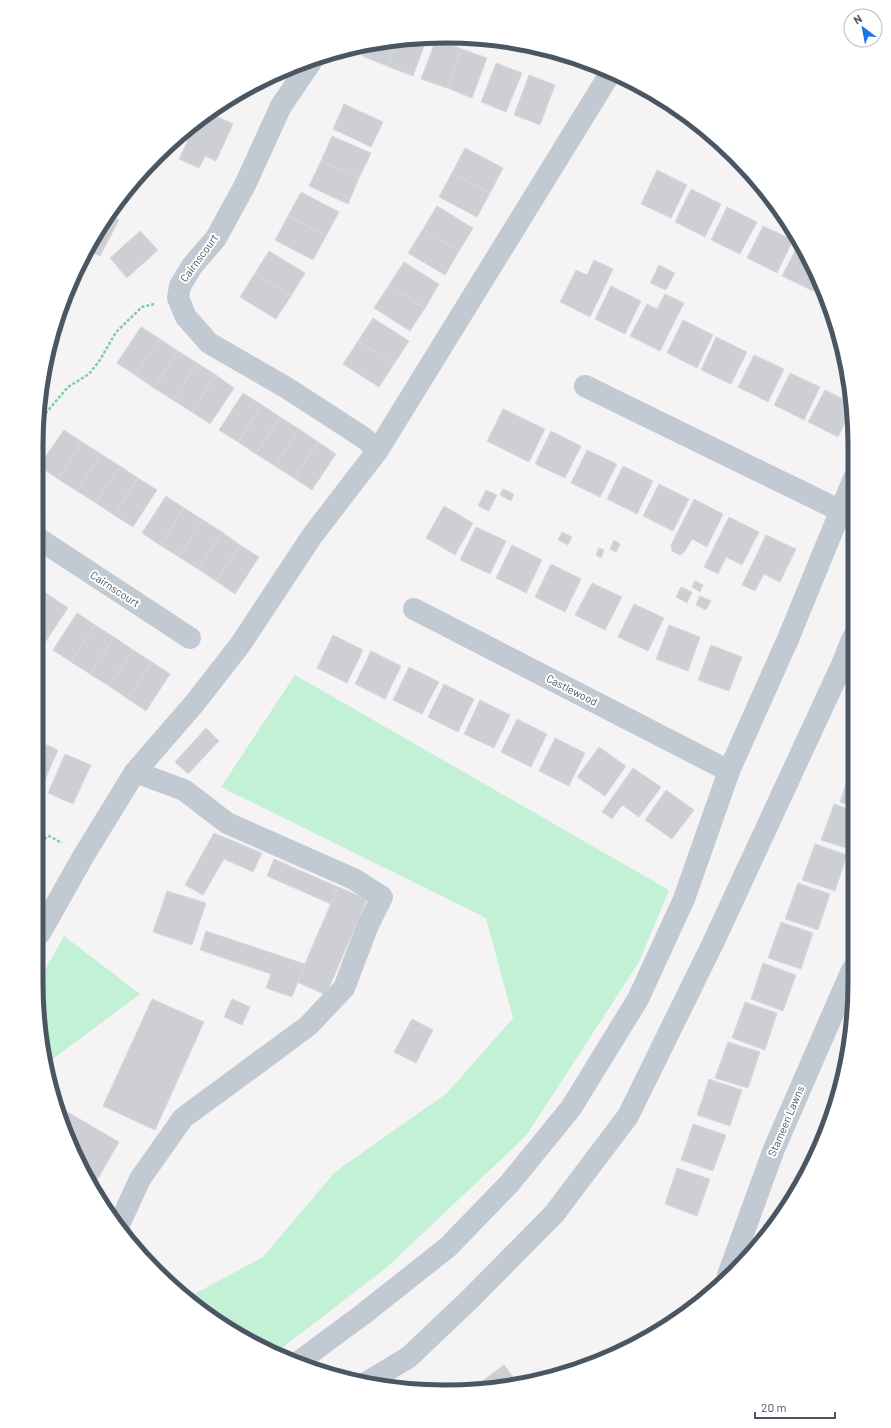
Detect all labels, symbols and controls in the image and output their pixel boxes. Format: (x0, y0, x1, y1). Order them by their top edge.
north arrow (843, 8, 883, 48)
text: N (851, 12, 864, 27)
street label: Cairnscourt (177, 231, 220, 284)
street label: Cairnscourt (88, 568, 142, 609)
street label: Castlewood (545, 671, 600, 708)
street label: Stameen Lawns (765, 1083, 806, 1158)
scale bar (755, 1394, 835, 1420)
text: 20 m (761, 1400, 787, 1414)

